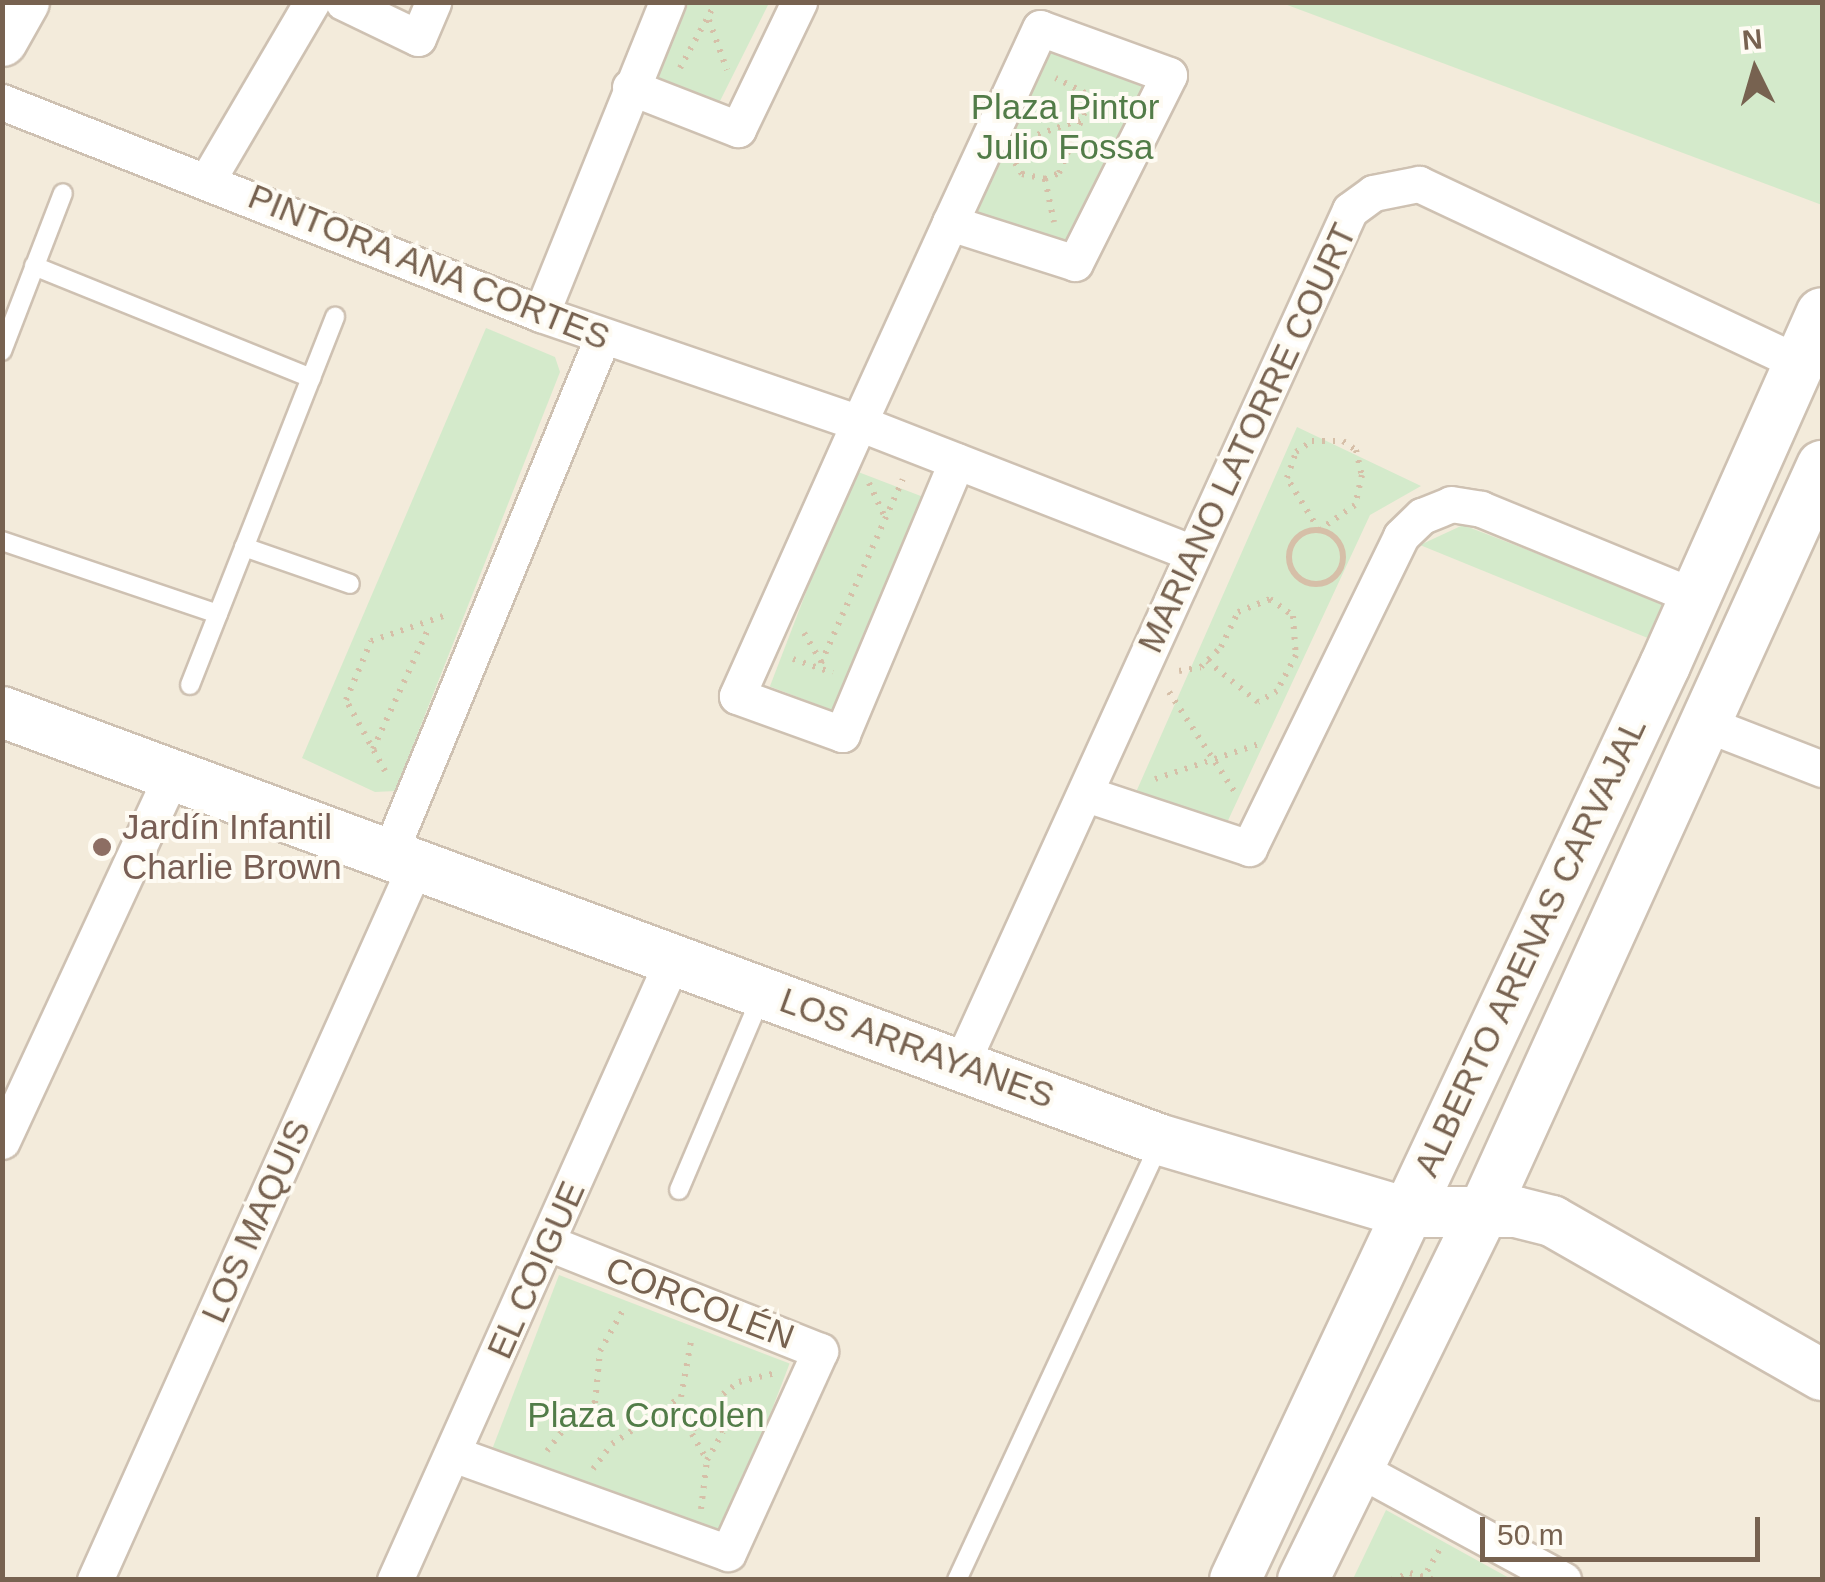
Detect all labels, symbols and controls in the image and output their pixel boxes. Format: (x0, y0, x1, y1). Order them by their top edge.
north arrow (1705, 20, 1805, 120)
text: N (1741, 23, 1764, 56)
park label: Plaza Pintor Julio Fossa (971, 86, 1159, 168)
street label: PINTORA ANA CORTES (240, 174, 618, 360)
street label: MARIANO LATORRE COURT (1129, 217, 1365, 659)
street label: ALBERTO ARENAS CARVAJAL (1405, 710, 1655, 1184)
place label: Jardín Infantil Charlie Brown (122, 806, 342, 888)
marker: Jardín Infantil Charlie Brown (91, 836, 113, 858)
street label: LOS ARRAYANES (773, 979, 1061, 1117)
street label: LOS MAQUIS (193, 1113, 319, 1329)
street label: EL COIGUE (478, 1174, 594, 1366)
street label: CORCOLÉN (600, 1248, 800, 1358)
park label: Plaza Corcolen (527, 1394, 765, 1436)
scale bar (1485, 1497, 1765, 1559)
text: 50 m (1497, 1518, 1564, 1551)

